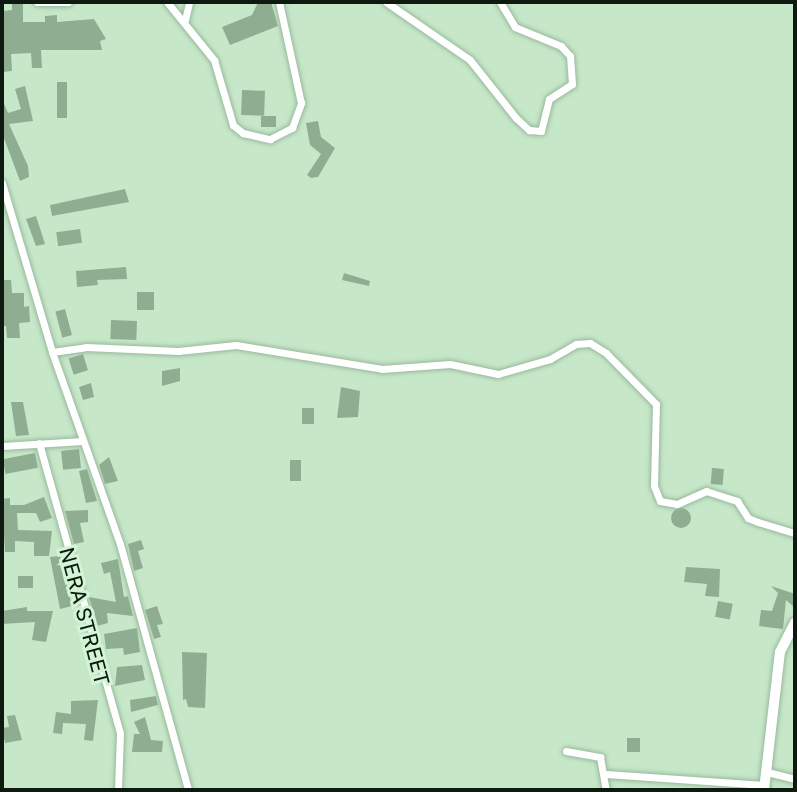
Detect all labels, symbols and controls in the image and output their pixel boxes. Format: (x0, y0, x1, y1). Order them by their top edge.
street label: NERA STREET (54, 544, 116, 688)

